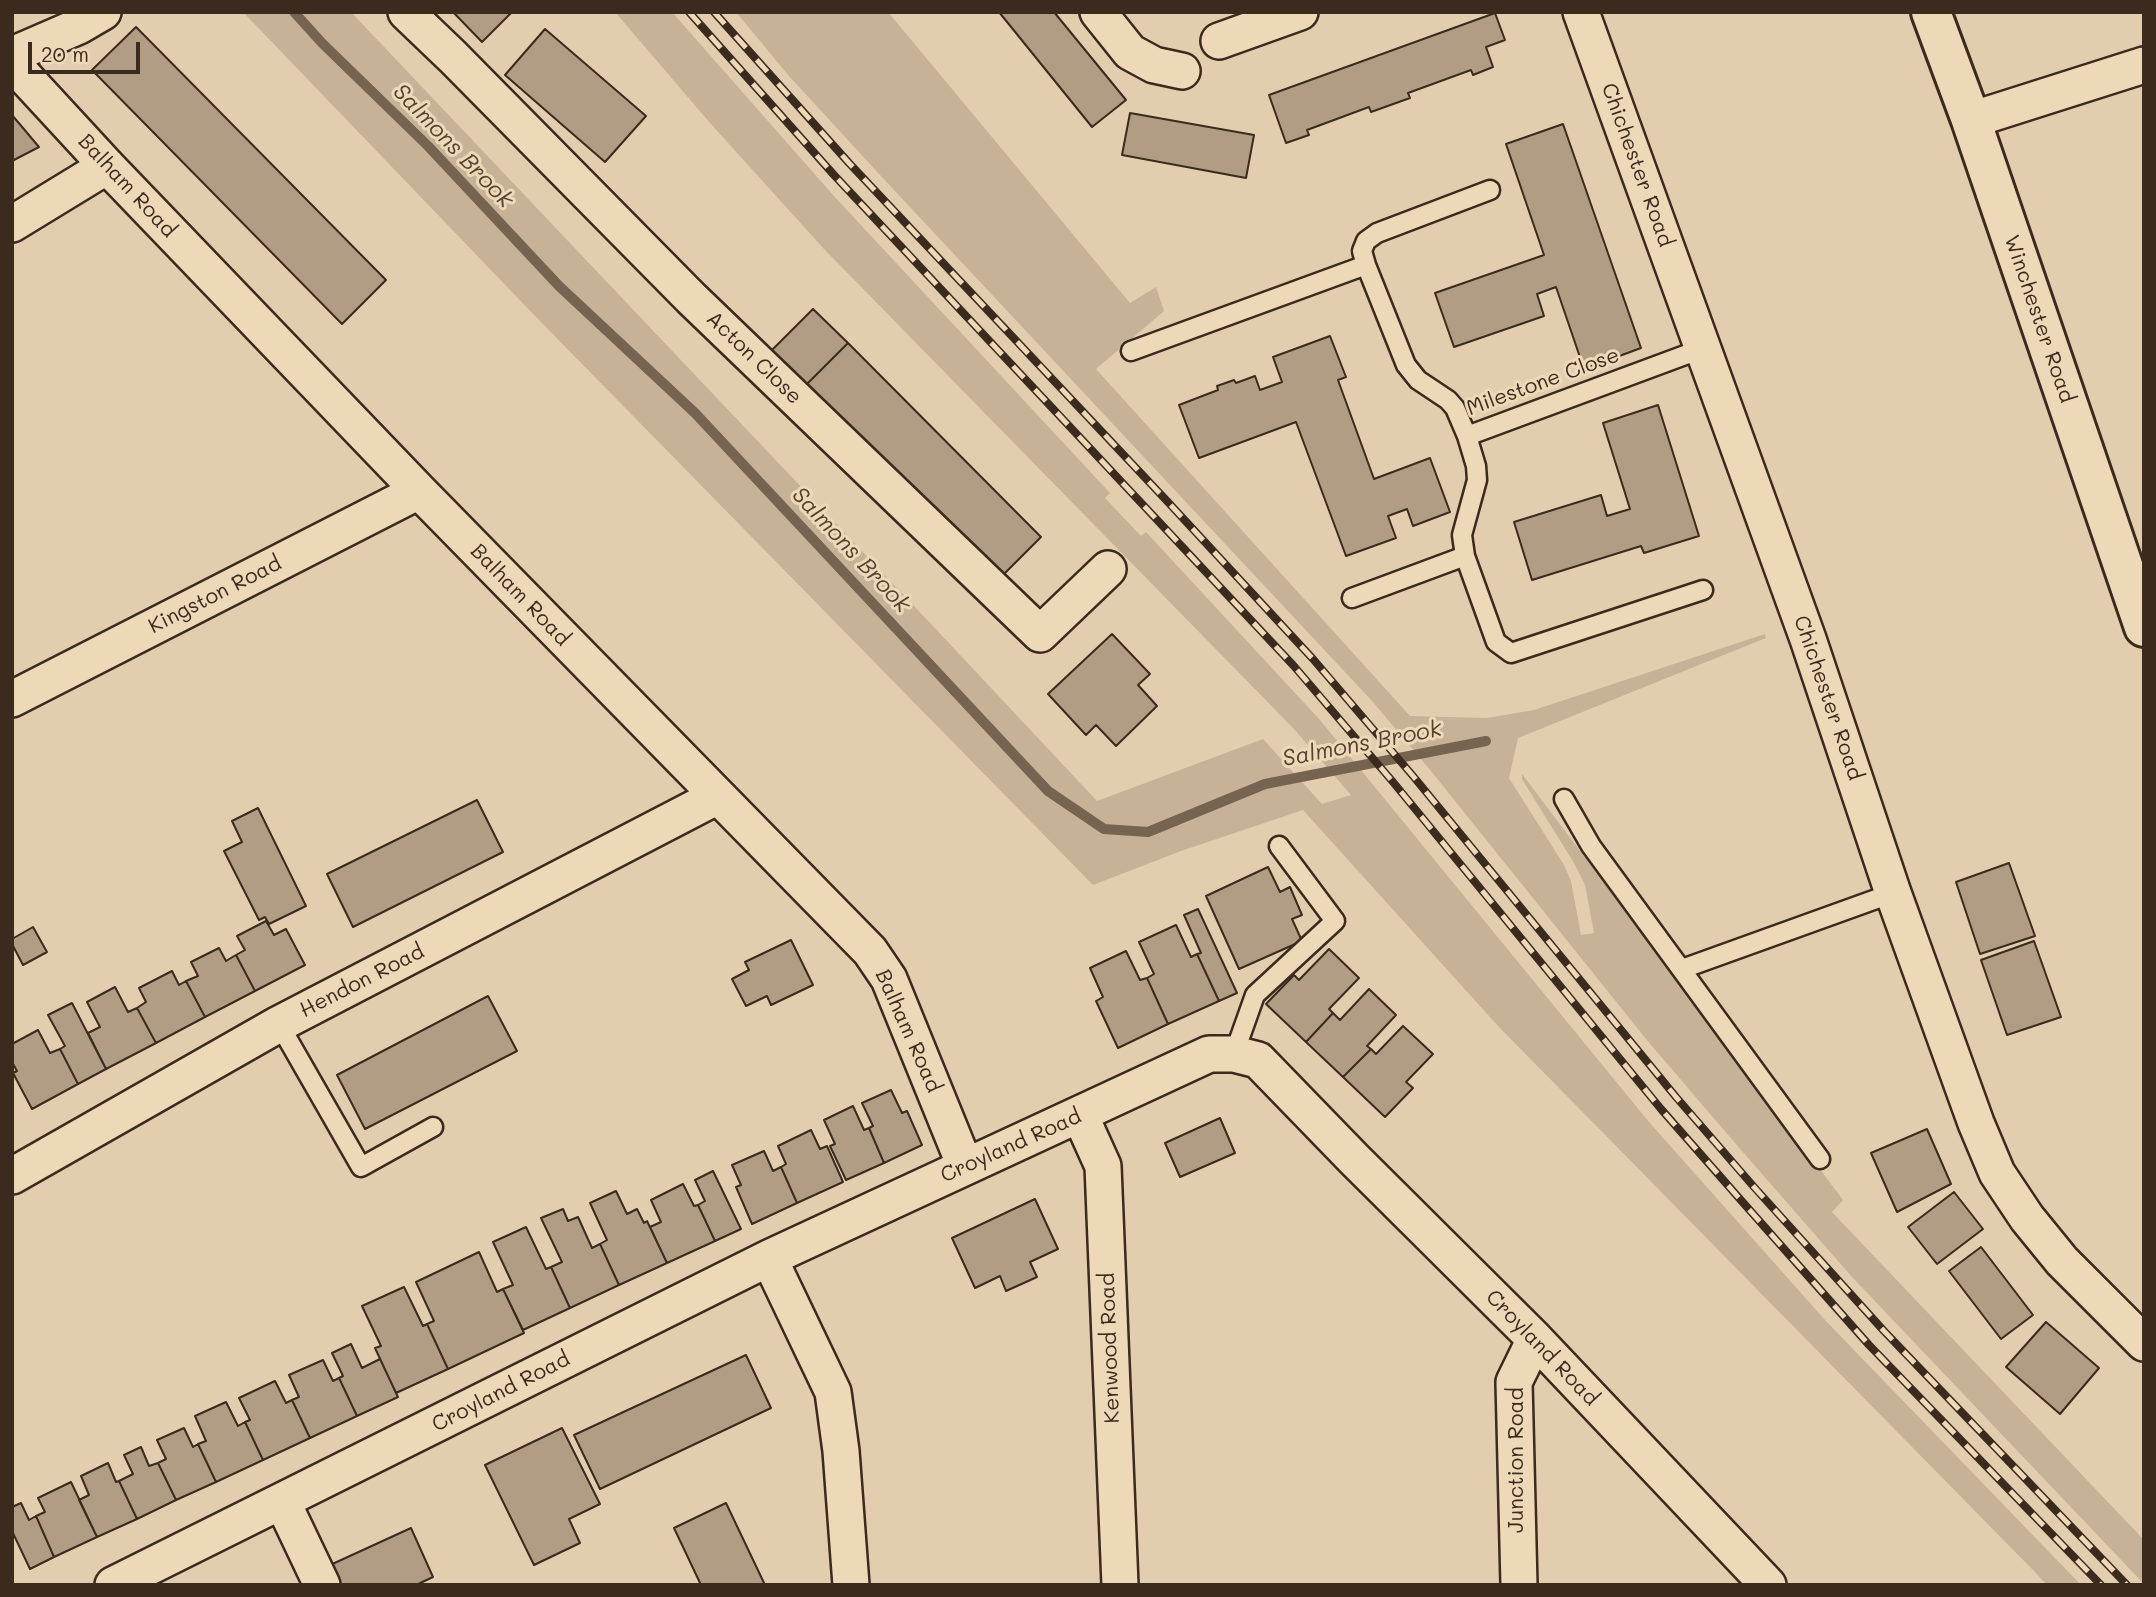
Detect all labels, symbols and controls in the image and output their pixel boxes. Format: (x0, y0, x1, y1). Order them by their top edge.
scale bar (32, 28, 144, 72)
text: 20 m (41, 40, 89, 67)
water label: Salmons Brook (387, 78, 519, 214)
street label: Chichester Road (1596, 80, 1678, 250)
street label: Balham Road (73, 129, 181, 243)
street label: Winchester Road (1998, 232, 2080, 406)
street label: Acton Close (701, 306, 807, 410)
street label: Milestone Close (1463, 343, 1623, 421)
water label: Salmons Brook (786, 481, 916, 619)
street label: Balham Road (465, 539, 575, 651)
street label: Kingston Road (144, 551, 286, 639)
street label: Chichester Road (1788, 612, 1868, 784)
water label: Salmons Brook (1280, 715, 1444, 773)
street label: Hendon Road (296, 939, 428, 1023)
street label: Balham Road (870, 966, 946, 1096)
street label: Croyland Road (937, 1104, 1085, 1188)
street label: Kenwood Road (1095, 1272, 1125, 1424)
street label: Croyland Road (1480, 1285, 1604, 1411)
street label: Croyland Road (428, 1346, 574, 1438)
street label: Junction Road (1504, 1387, 1530, 1533)

